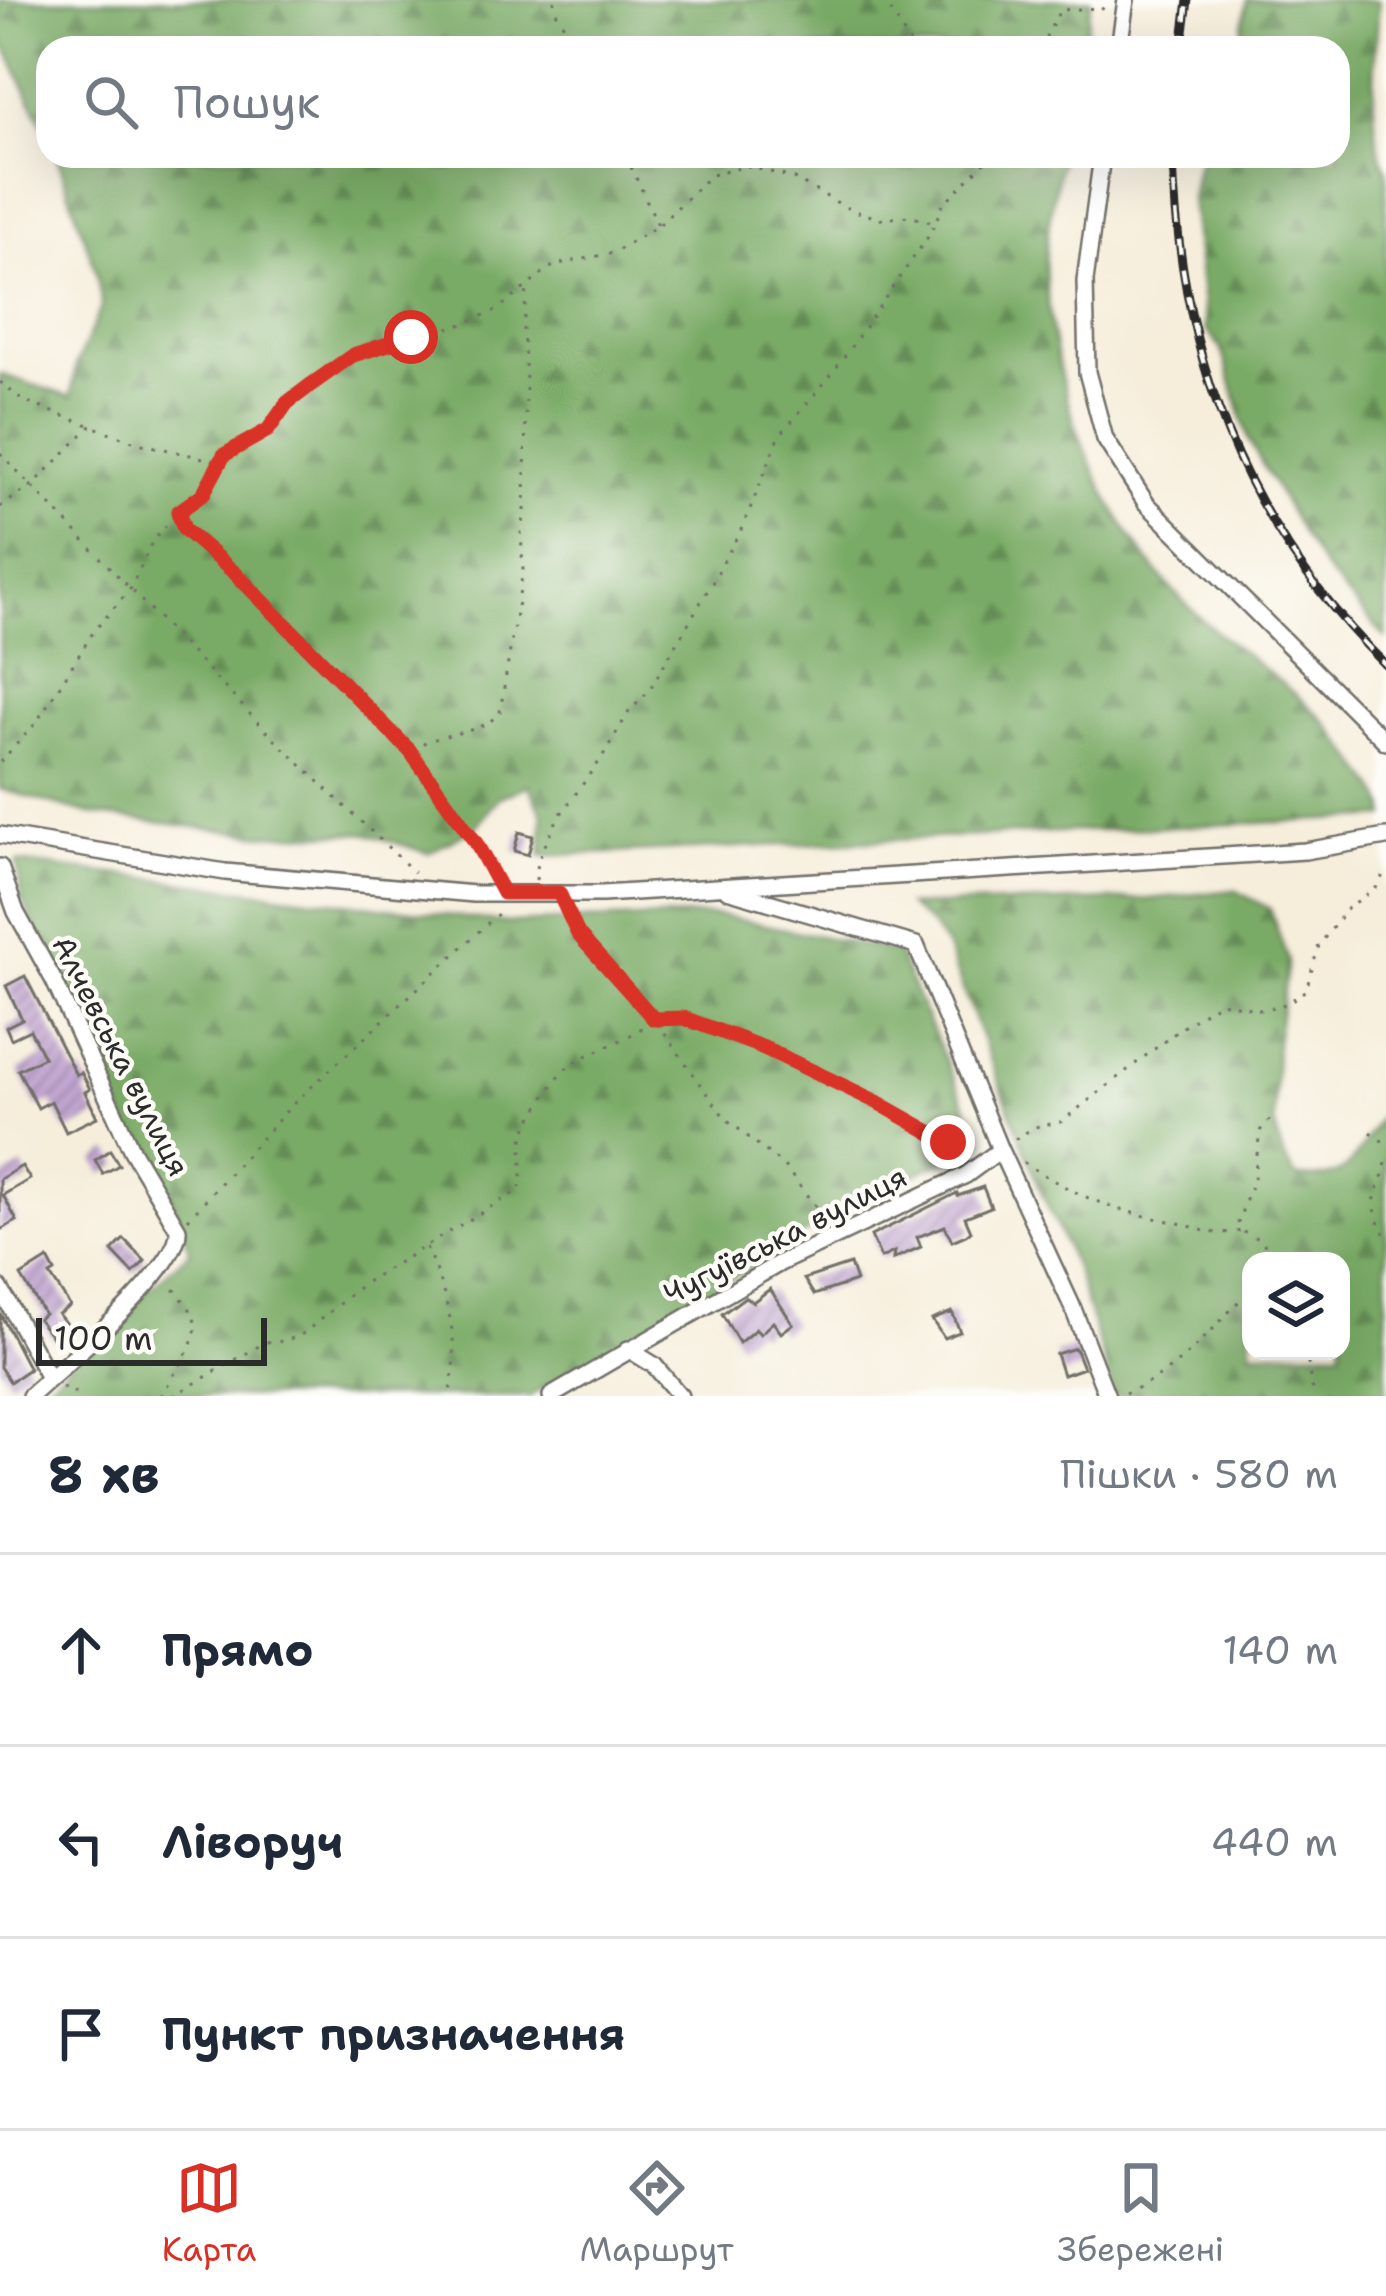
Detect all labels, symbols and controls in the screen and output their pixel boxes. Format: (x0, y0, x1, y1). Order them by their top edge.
search box (36, 36, 1350, 168)
icon: search (78, 69, 144, 135)
text: Пошук (174, 72, 320, 132)
route start (384, 310, 438, 364)
street label: Алчевська вулиця (43, 929, 199, 1183)
route end (921, 1115, 975, 1169)
street label: Чугуївська вулиця (656, 1156, 914, 1314)
map controls (1242, 1252, 1350, 1360)
button: layers (1242, 1252, 1350, 1360)
scale bar (36, 1312, 267, 1365)
text: 100 m (54, 1316, 153, 1361)
text: 8 хв (48, 1440, 159, 1508)
text: Пішки · 580 m (1060, 1448, 1338, 1500)
icon: ahead (48, 1617, 114, 1683)
text: Прямо (162, 1620, 313, 1680)
text: 140 m (1222, 1624, 1338, 1676)
icon: left (48, 1809, 114, 1875)
text: Ліворуч (162, 1812, 343, 1872)
text: 440 m (1211, 1816, 1338, 1868)
icon: arrive (48, 2001, 114, 2067)
text: Пункт призначення (162, 2004, 625, 2064)
tab: Карта (162, 2155, 256, 2272)
tab: Маршрут (580, 2155, 734, 2272)
tab: Збережені (1057, 2155, 1224, 2272)

